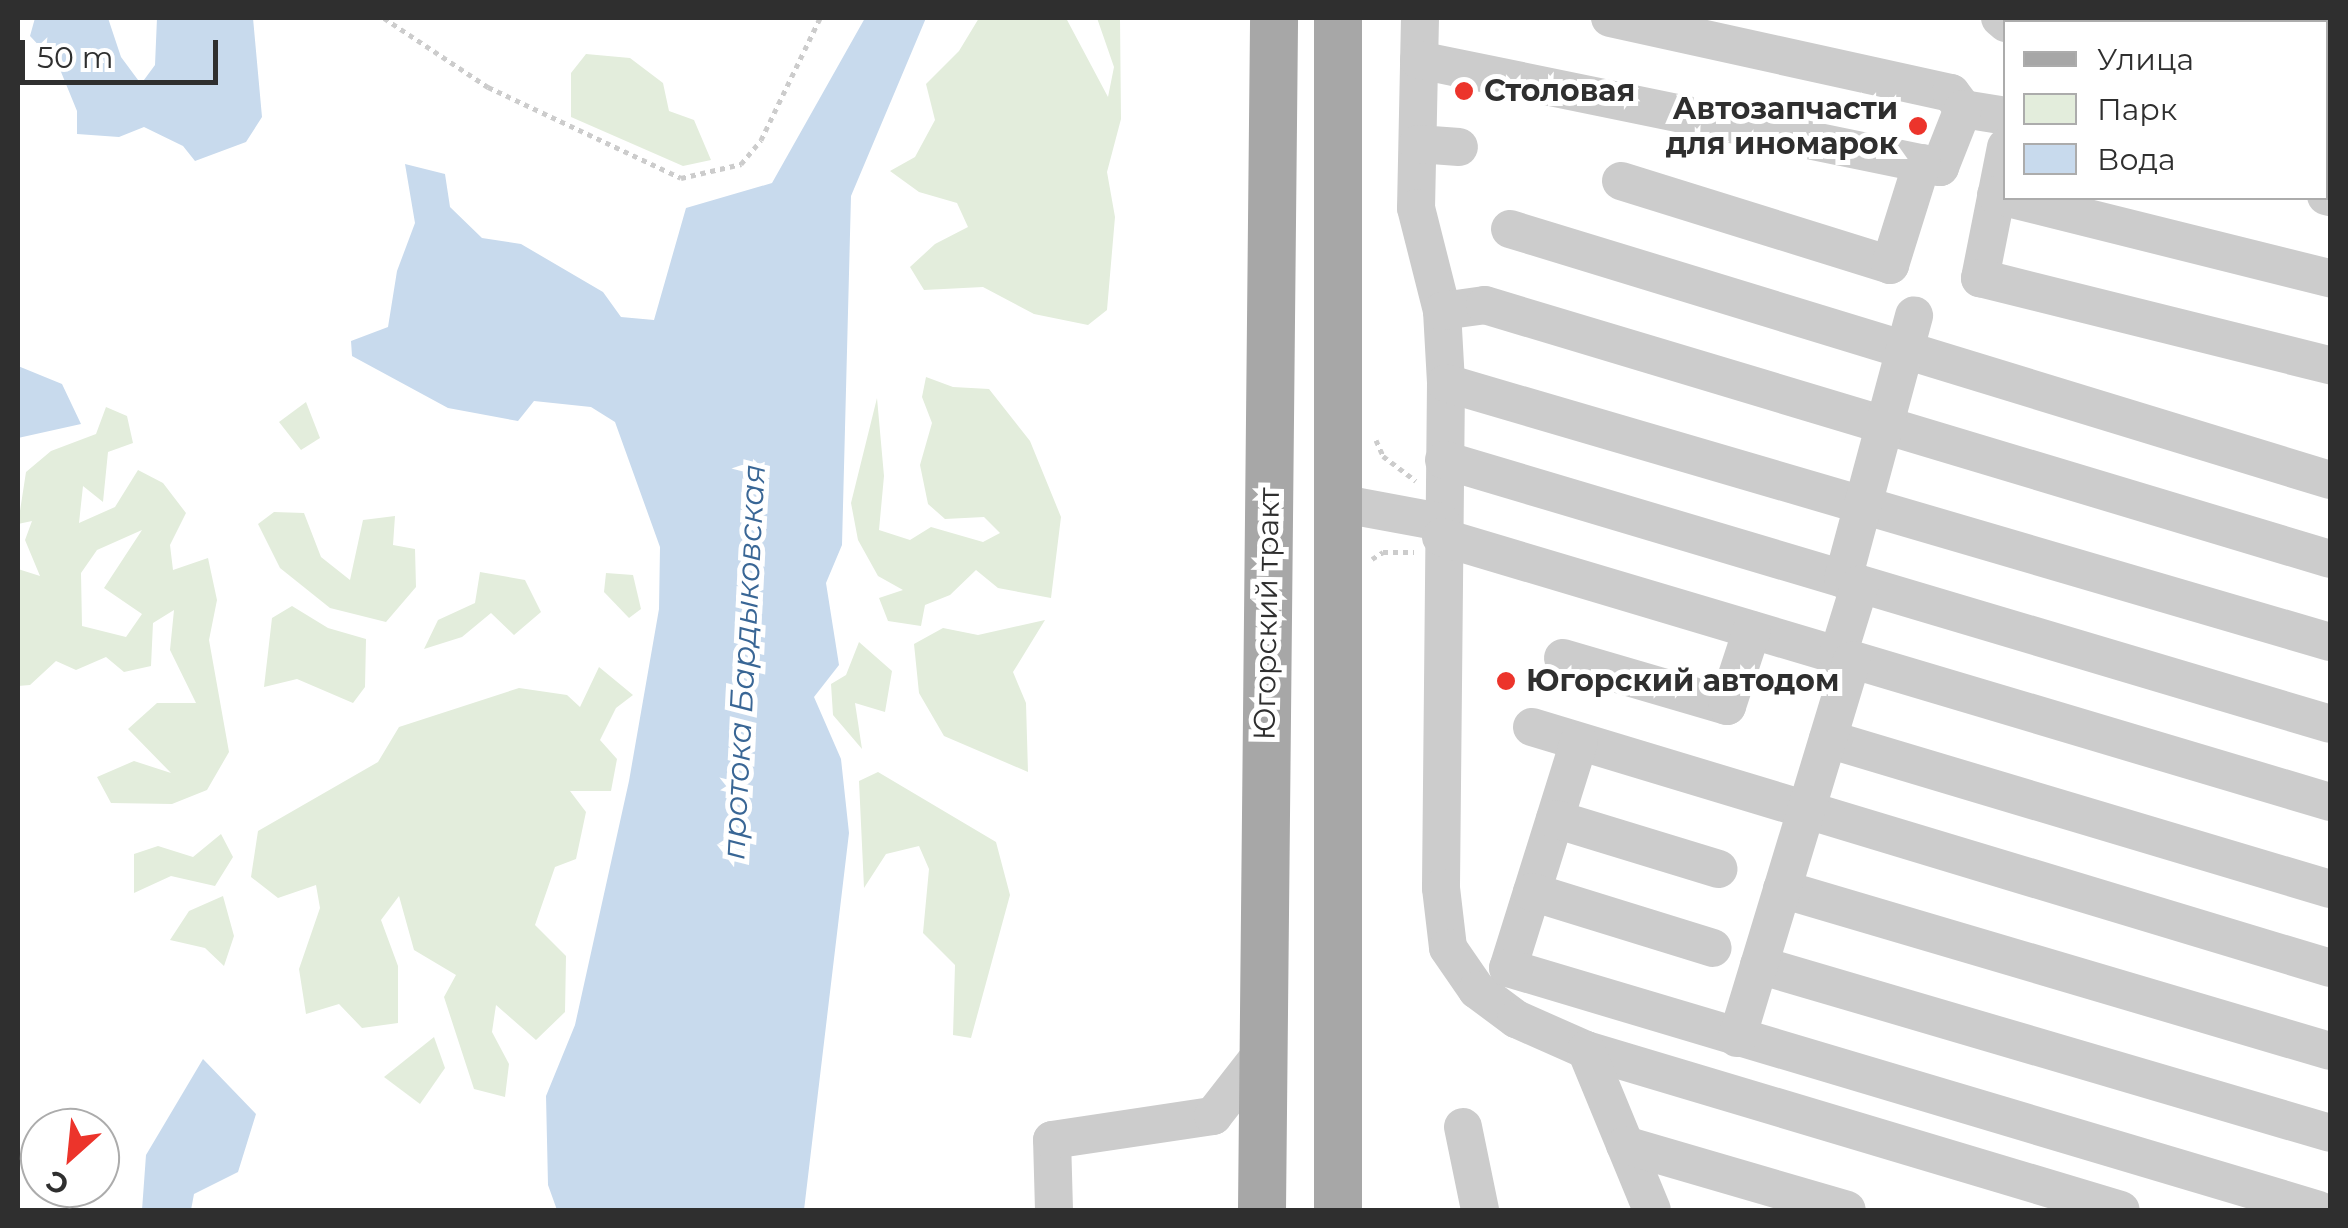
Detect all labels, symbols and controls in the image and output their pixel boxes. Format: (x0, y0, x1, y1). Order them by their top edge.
scale bar (25, 20, 222, 82)
legend (2003, 20, 2328, 200)
text: 50 m (37, 39, 114, 76)
text: Улица (2097, 41, 2194, 78)
place label: Столовая (1484, 73, 1635, 109)
marker: Столовая (1453, 80, 1475, 102)
place label: Автозапчасти для иномарок (1666, 91, 1898, 162)
text: Парк (2097, 91, 2177, 128)
marker: Автозапчасти для иномарок (1907, 115, 1929, 137)
text: Вода (2097, 141, 2176, 178)
water label: протока Бардыковская (714, 463, 774, 861)
street label: Югорский тракт (1247, 487, 1287, 741)
place label: Югорский автодом (1526, 663, 1839, 699)
marker: Югорский автодом (1495, 670, 1517, 692)
north arrow (20, 1108, 120, 1208)
text: С (41, 1163, 74, 1203)

